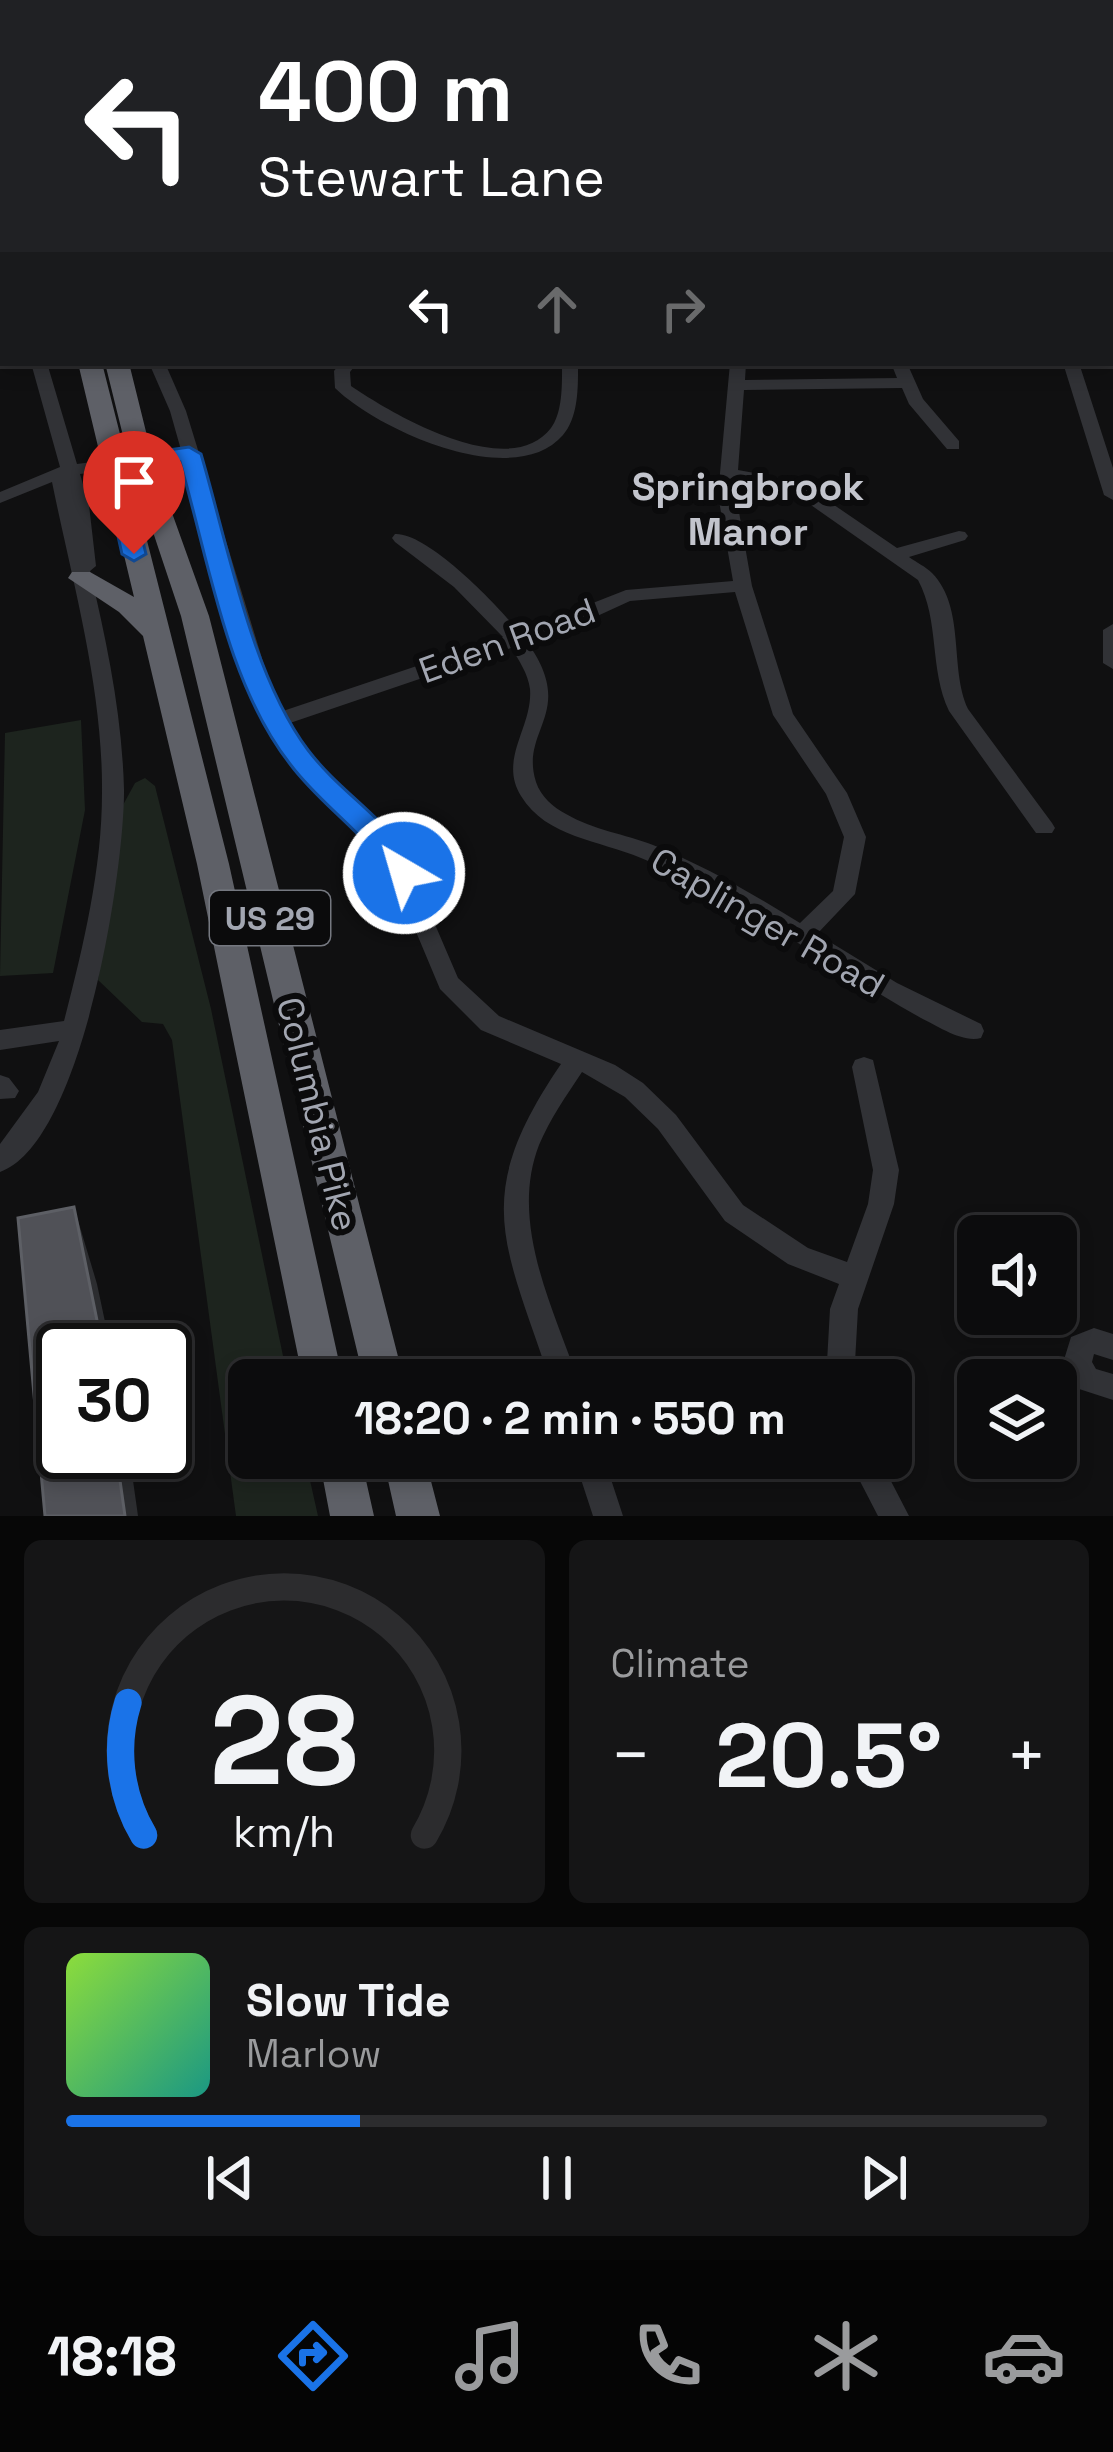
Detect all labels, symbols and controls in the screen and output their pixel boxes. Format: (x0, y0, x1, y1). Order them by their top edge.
text: 400 m (258, 38, 513, 146)
icon: left (60, 48, 216, 204)
text: Stewart Lane (258, 143, 605, 212)
icon: left (398, 276, 464, 342)
icon: ahead (524, 276, 590, 342)
icon: right (650, 276, 716, 342)
pin (83, 431, 185, 554)
icon: arrive (101, 449, 167, 515)
district label: Springbrook Manor (632, 462, 864, 556)
street label: Eden Road (413, 588, 602, 694)
position arrow (341, 810, 467, 936)
street label: Caplinger Road (642, 837, 893, 1008)
road number: US 29 (210, 891, 330, 945)
street label: Columbia Pike (266, 993, 368, 1236)
map controls (957, 1215, 1077, 1479)
button: sound (957, 1215, 1077, 1335)
speed limit sign: 30 (36, 1323, 192, 1479)
button: layers (957, 1359, 1077, 1479)
text: 18:20 · 2 min · 550 m (354, 1390, 786, 1447)
text: Climate (611, 1639, 750, 1688)
text: 28 (210, 1661, 359, 1820)
text: 20.5° (715, 1698, 942, 1813)
text: − (611, 1713, 651, 1797)
text: + (1006, 1713, 1047, 1797)
text: km/h (233, 1804, 335, 1859)
text: Slow Tide (246, 1972, 451, 2029)
text: Marlow (246, 2029, 381, 2078)
icon: previous (197, 2145, 263, 2211)
icon: pause (524, 2145, 590, 2211)
icon: next (851, 2145, 917, 2211)
icon: directions (271, 2314, 355, 2398)
icon: music (448, 2314, 532, 2398)
icon: phone (626, 2314, 710, 2398)
icon: climate (804, 2314, 888, 2398)
icon: car (982, 2314, 1066, 2398)
text: 18:18 (47, 2322, 177, 2391)

